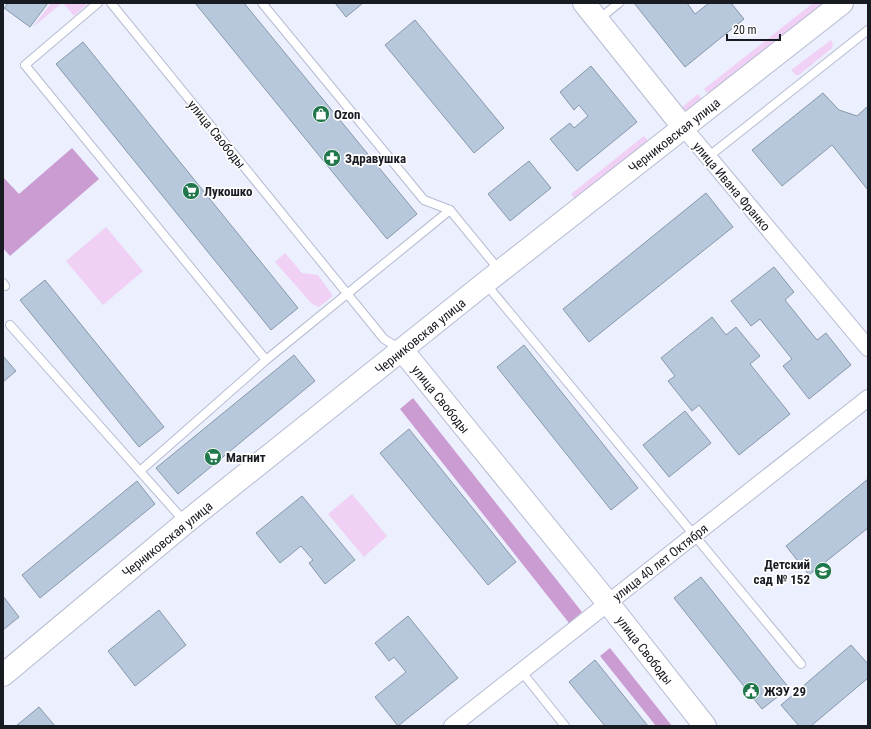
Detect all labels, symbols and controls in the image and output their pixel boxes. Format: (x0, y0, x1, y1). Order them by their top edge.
scale bar (727, 16, 780, 42)
text: 20 m (733, 23, 757, 37)
street label: Черниковская улица (626, 95, 723, 176)
street label: улица Свободы (185, 97, 249, 171)
shop icon: Ozon (311, 104, 331, 124)
place label: Ozon (334, 107, 361, 122)
street label: улица Ивана Франко (690, 139, 773, 234)
pharmacy icon: Здравушка (322, 148, 342, 168)
place label: Здравушка (345, 151, 406, 166)
supermarket icon: Лукошко (181, 181, 201, 201)
place label: Лукошко (204, 184, 253, 199)
street label: Черниковская улица (372, 295, 469, 377)
street label: улица Свободы (409, 362, 473, 436)
supermarket icon: Магнит (203, 447, 223, 467)
place label: Магнит (226, 450, 266, 465)
street label: Черниковская улица (119, 498, 216, 580)
street label: улица 40 лет Октября (610, 521, 711, 604)
place label: Детский сад № 152 (754, 557, 810, 587)
school or university icon: Детский сад № 152 (813, 561, 833, 581)
street label: улица Свободы (613, 613, 676, 688)
public building icon: ЖЭУ 29 (741, 681, 761, 701)
place label: ЖЭУ 29 (764, 684, 806, 699)

